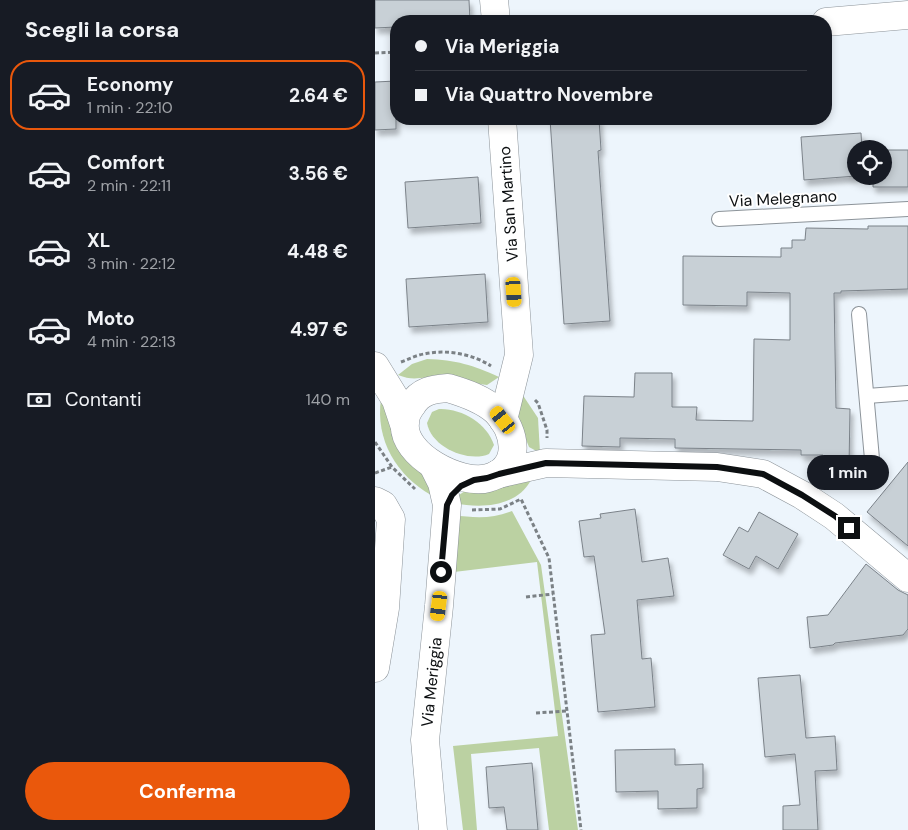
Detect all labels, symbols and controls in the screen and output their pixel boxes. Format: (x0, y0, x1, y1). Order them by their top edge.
text: Scegli la corsa (25, 15, 179, 44)
text: Via Meriggia (445, 34, 559, 59)
text: Economy (87, 72, 174, 97)
icon: car (27, 73, 72, 118)
text: Via Quattro Novembre (445, 82, 653, 107)
text: 2.64 € (289, 83, 348, 108)
text: 1 min · 22:10 (87, 97, 173, 118)
map controls (847, 140, 892, 185)
button: locate (847, 140, 892, 185)
street label: Via San Martino (494, 145, 523, 262)
text: Comfort (87, 150, 165, 175)
icon: car (27, 151, 72, 196)
text: 3.56 € (288, 161, 348, 186)
text: 2 min · 22:11 (87, 175, 171, 196)
street label: Via Melegnano (728, 185, 838, 212)
text: XL (87, 228, 110, 253)
icon: car (27, 229, 72, 274)
text: 4.48 € (287, 239, 348, 264)
text: 3 min · 22:12 (87, 253, 176, 274)
car (505, 277, 522, 307)
text: Moto (87, 306, 135, 331)
icon: car (27, 307, 72, 352)
text: 4.97 € (290, 317, 348, 342)
text: 4 min · 22:13 (87, 331, 176, 352)
icon: cash (25, 386, 53, 414)
text: Contanti (65, 387, 142, 412)
text: 140 m (306, 389, 350, 410)
car (487, 404, 518, 436)
callout: 1 min (808, 456, 890, 490)
text: 1 min (829, 462, 867, 483)
route end (838, 517, 860, 539)
route start (430, 561, 452, 583)
car (429, 590, 448, 622)
street label: Via Meriggia (416, 636, 447, 728)
button: Conferma (25, 762, 350, 820)

